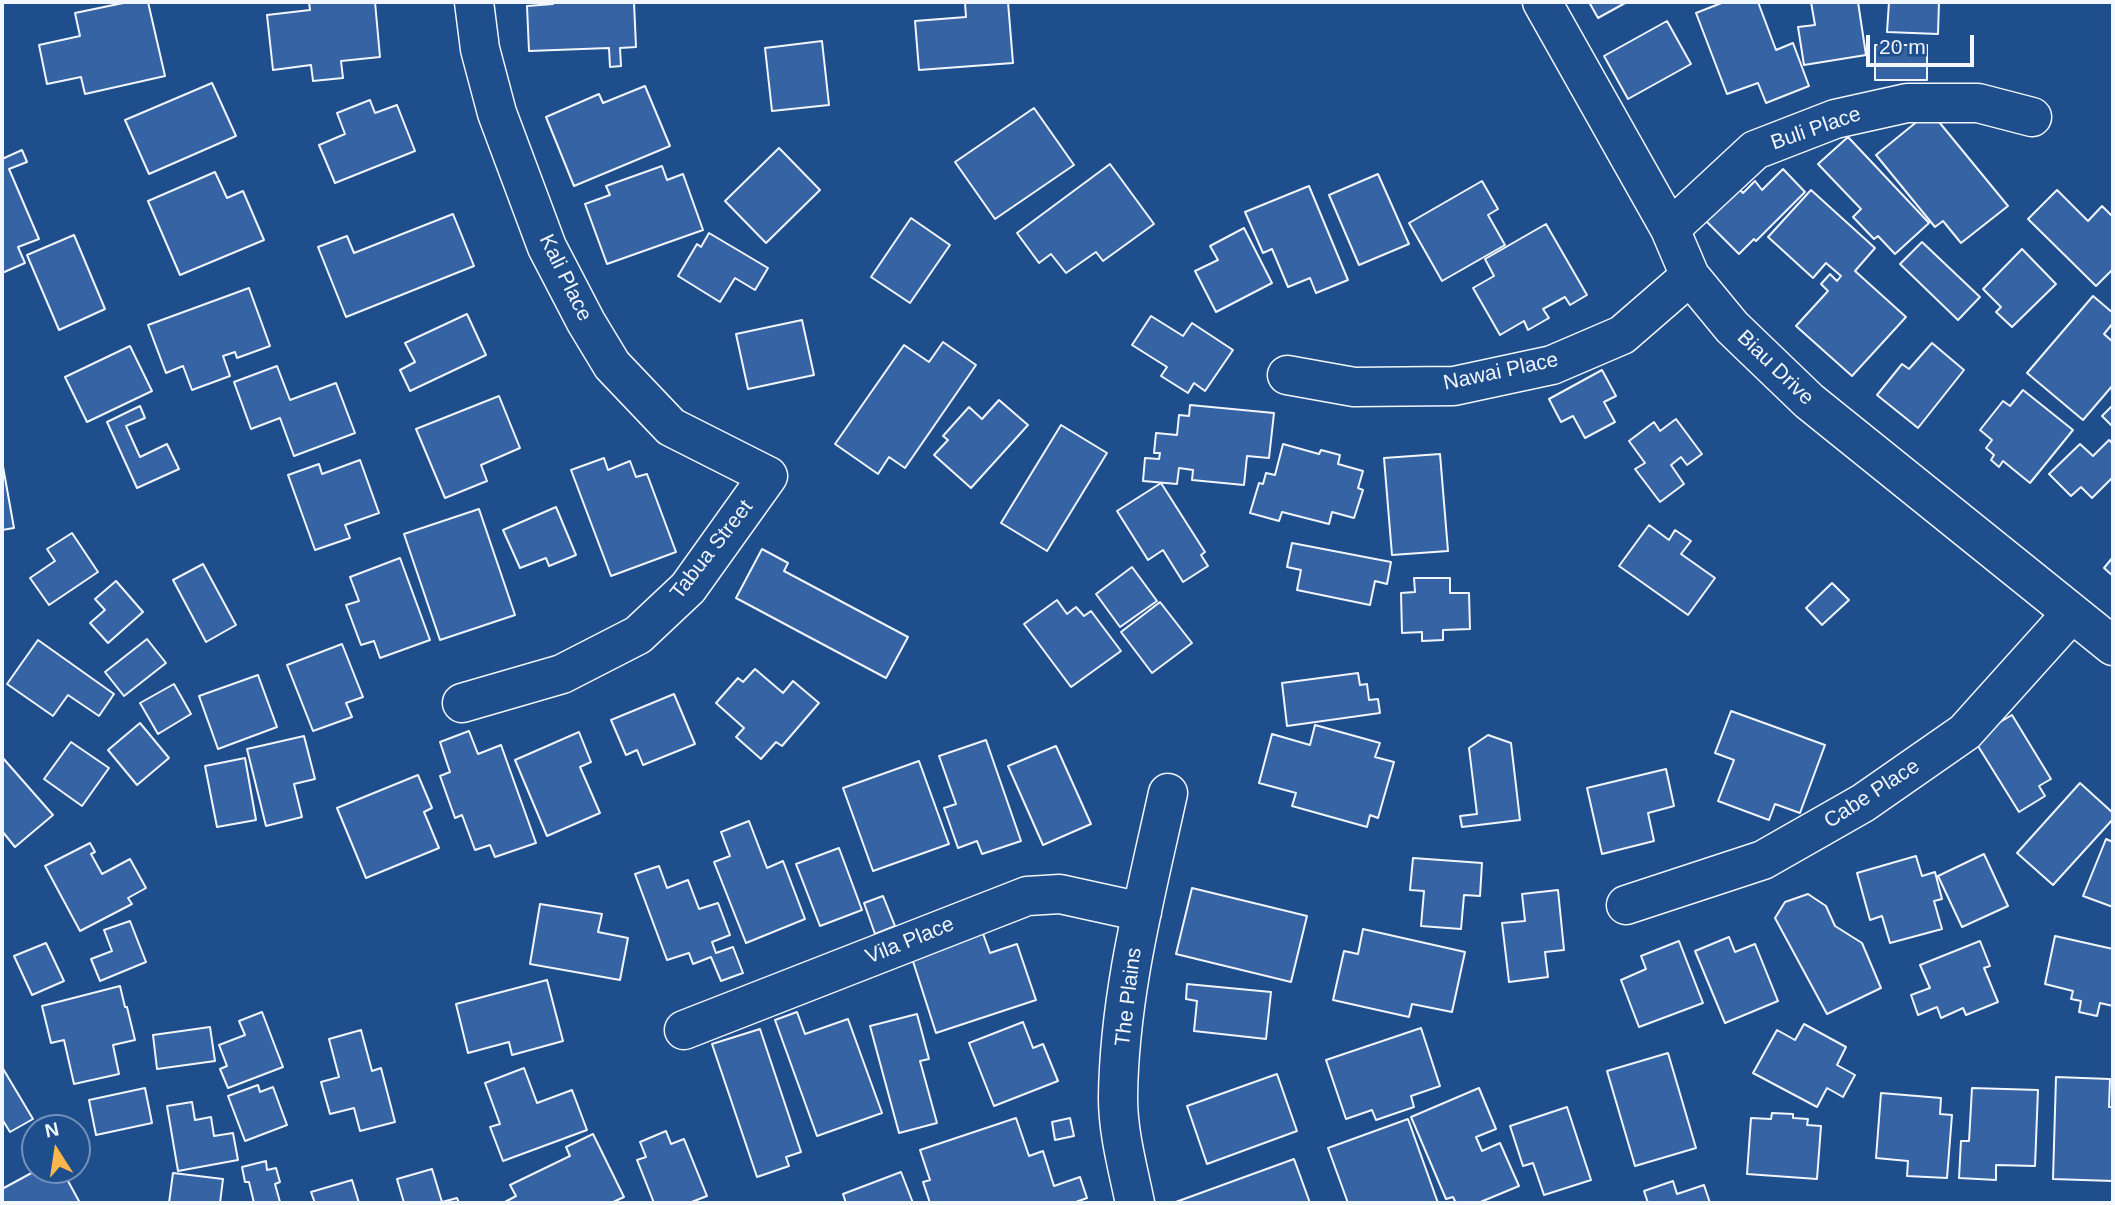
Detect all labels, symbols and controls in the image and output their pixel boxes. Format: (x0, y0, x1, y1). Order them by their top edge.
scale bar (1870, 21, 1979, 65)
text: 20 m (1879, 35, 1926, 58)
street label: Buli Place (1768, 102, 1864, 156)
street label: Kali Place (533, 231, 597, 325)
street label: Biau Drive (1731, 325, 1819, 411)
street label: Nawai Place (1441, 348, 1561, 396)
street label: Tabua Street (665, 495, 759, 605)
street label: Cabe Place (1820, 754, 1924, 834)
street label: Vila Place (862, 912, 958, 970)
street label: The Plains (1110, 946, 1148, 1048)
north arrow (21, 1114, 91, 1184)
text: N (43, 1118, 61, 1142)

